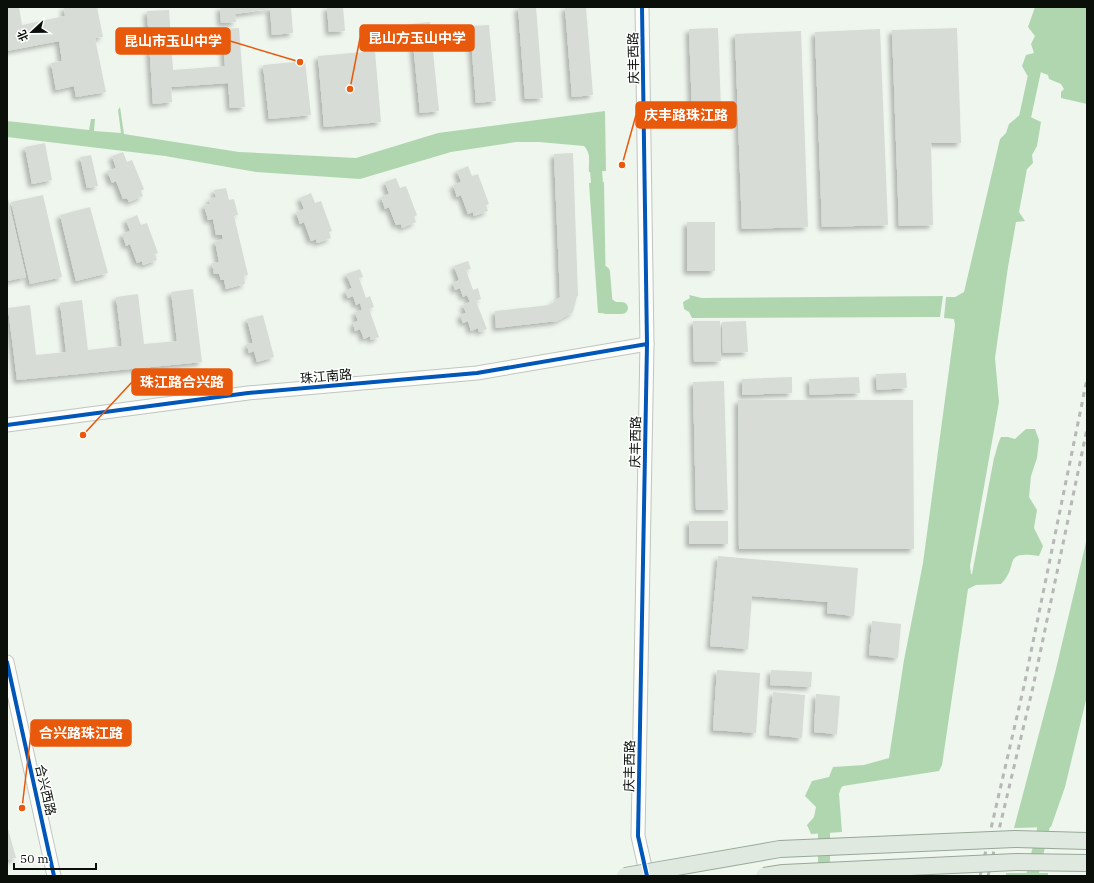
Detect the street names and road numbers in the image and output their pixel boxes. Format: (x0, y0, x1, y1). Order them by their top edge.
street label: 庆丰西路 (625, 32, 642, 84)
street label: 珠江南路 (299, 366, 353, 387)
street label: 庆丰西路 (627, 416, 644, 468)
street label: 庆丰西路 (621, 740, 638, 792)
street label: 合兴西路 (31, 763, 60, 817)

